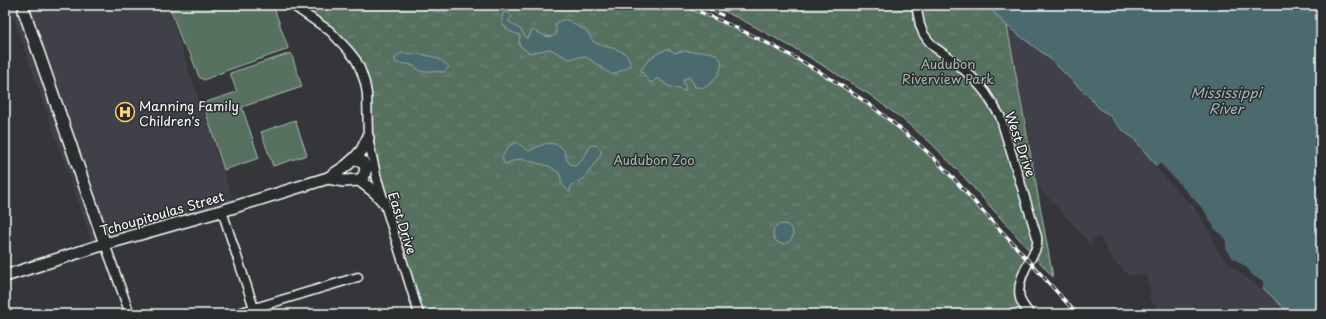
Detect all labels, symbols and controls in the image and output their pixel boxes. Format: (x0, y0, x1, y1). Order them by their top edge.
park label: Audubon Riverview Park (902, 54, 994, 88)
water label: Mississippi River (1190, 82, 1264, 119)
place label: Manning Family Children's (139, 96, 239, 130)
hospital icon: Manning Family Children's (114, 101, 136, 123)
street label: West Drive (1001, 109, 1041, 179)
park label: Audubon Zoo (613, 150, 695, 169)
street label: Tchoupitoulas Street (98, 186, 226, 240)
street label: East Drive (384, 189, 422, 257)

